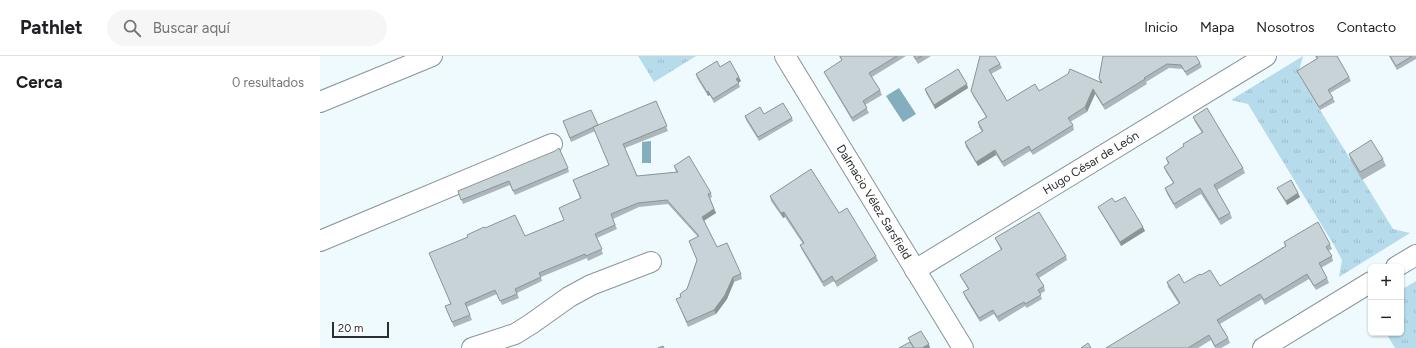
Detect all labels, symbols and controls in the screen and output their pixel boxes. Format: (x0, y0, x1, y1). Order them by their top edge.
search box (107, 10, 387, 46)
text: Pathlet (20, 16, 83, 39)
icon: search (121, 17, 143, 39)
text: Buscar aquí (153, 19, 230, 37)
text: Inicio (1144, 19, 1178, 36)
text: Mapa (1200, 19, 1234, 36)
text: Nosotros (1256, 19, 1315, 36)
text: Contacto (1337, 19, 1396, 36)
text: Cerca (16, 72, 63, 92)
text: 0 resultados (232, 75, 304, 90)
street label: Hugo César de León (1040, 128, 1142, 197)
street label: Dalmacio Vélez Sarsfield (834, 142, 914, 262)
map controls (1368, 264, 1404, 336)
button: + (1368, 264, 1404, 300)
button: − (1368, 300, 1404, 336)
scale bar (332, 320, 389, 339)
text: 20 m (338, 322, 363, 335)

